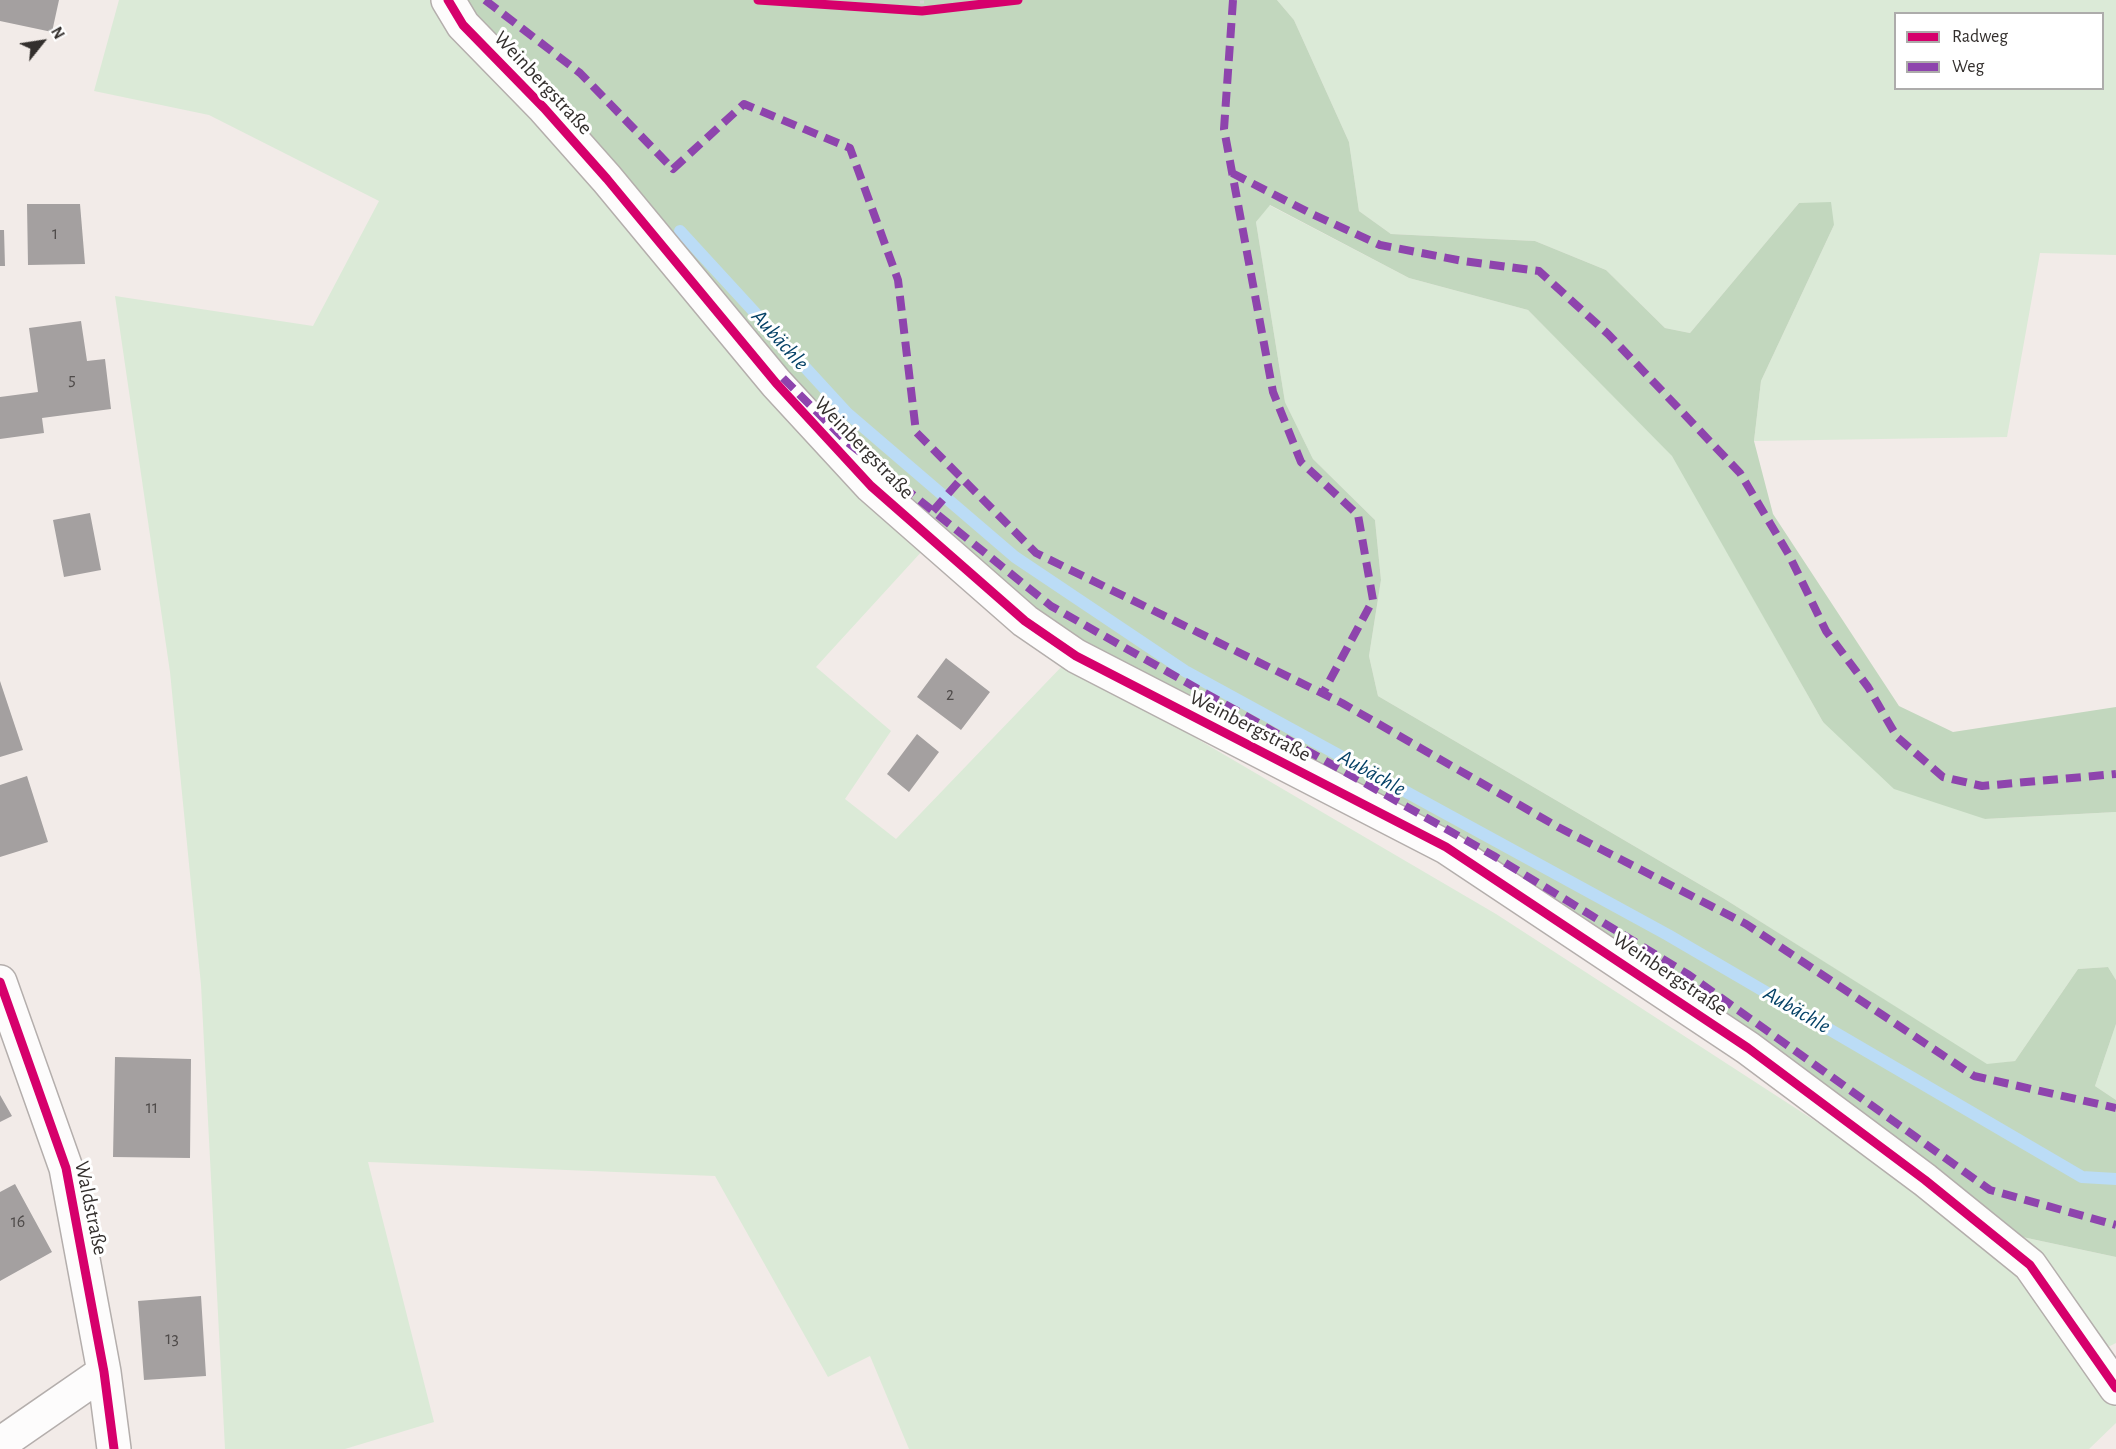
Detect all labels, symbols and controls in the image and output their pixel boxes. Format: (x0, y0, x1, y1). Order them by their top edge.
north arrow (12, 12, 72, 72)
legend (1894, 12, 2104, 90)
text: N (48, 24, 67, 42)
street label: Weinbergstraße (488, 26, 598, 140)
text: Radweg (1952, 28, 2008, 46)
text: Weg (1952, 58, 1984, 76)
house number: 1 (52, 223, 58, 245)
water label: Aubächle (746, 304, 814, 376)
house number: 5 (68, 369, 76, 391)
street label: Weinbergstraße (809, 391, 919, 505)
house number: 2 (946, 684, 954, 706)
street label: Weinbergstraße (1185, 685, 1315, 767)
water label: Aubächle (1334, 744, 1410, 802)
street label: Weinbergstraße (1608, 926, 1732, 1022)
water label: Aubächle (1759, 980, 1835, 1040)
house number: 11 (146, 1097, 158, 1119)
street label: Waldstraße (69, 1159, 113, 1257)
house number: 16 (11, 1211, 25, 1233)
house number: 13 (165, 1328, 179, 1350)

